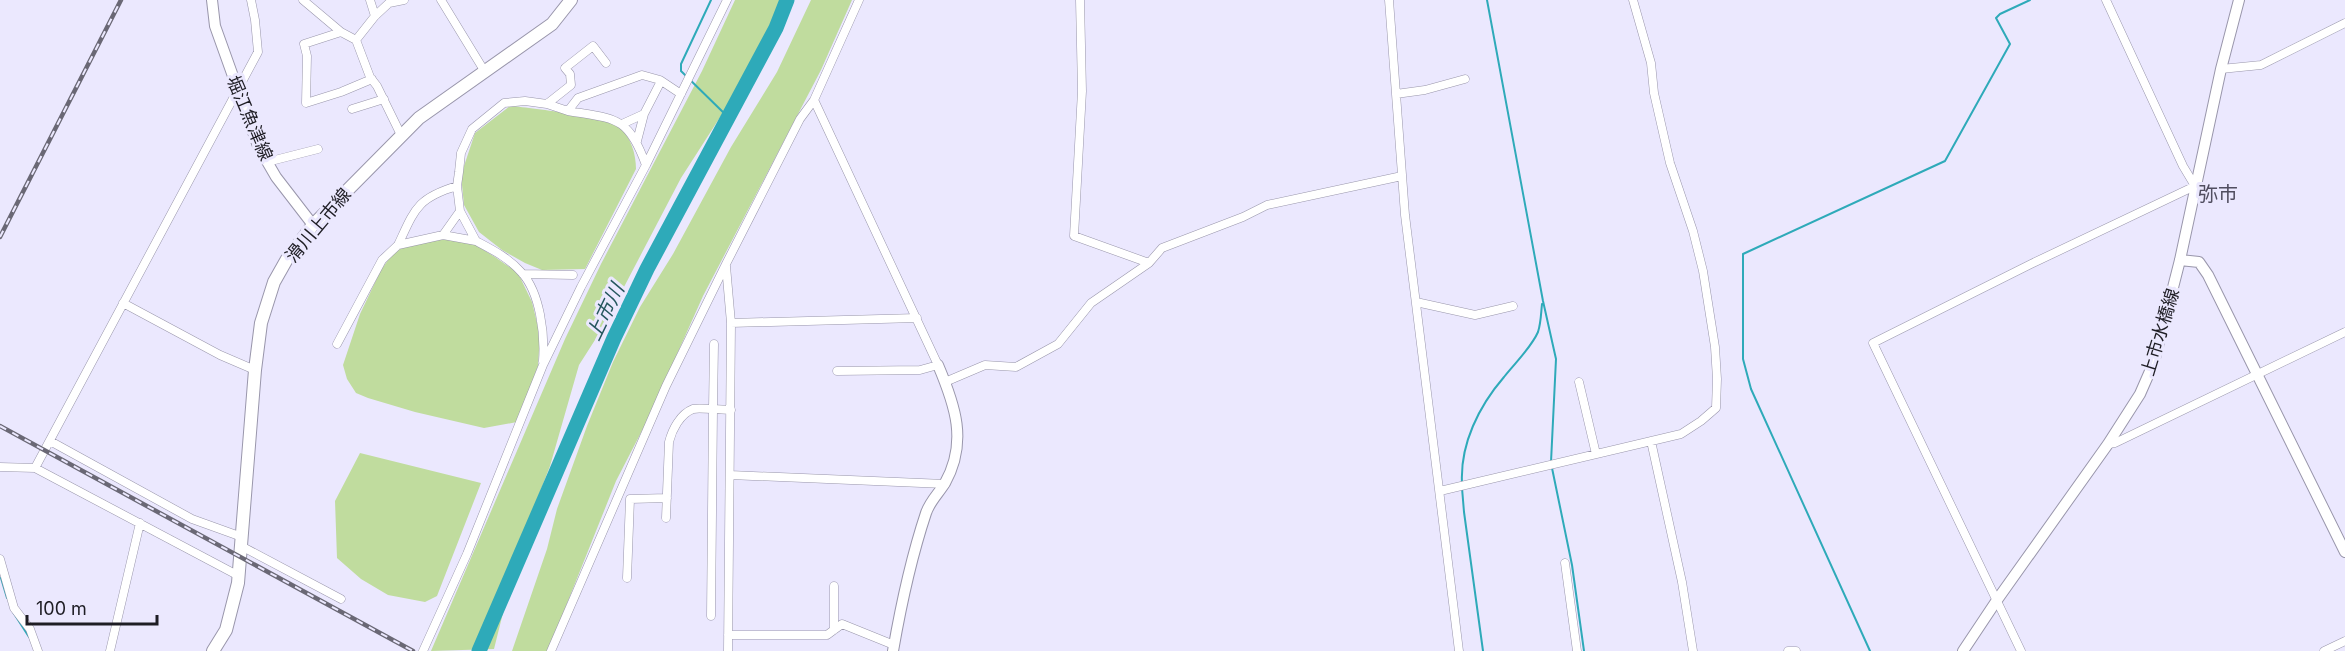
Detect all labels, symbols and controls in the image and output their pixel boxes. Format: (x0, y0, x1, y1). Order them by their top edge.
street label: 堀江魚津線 (223, 72, 277, 164)
district label: 弥市 (2198, 182, 2238, 206)
street label: 滑川上市線 (281, 184, 355, 266)
water label: 上市川 (581, 278, 630, 344)
street label: 上市水橋線 (2137, 286, 2183, 378)
scale bar (27, 588, 158, 626)
text: 100 m (36, 598, 87, 619)

